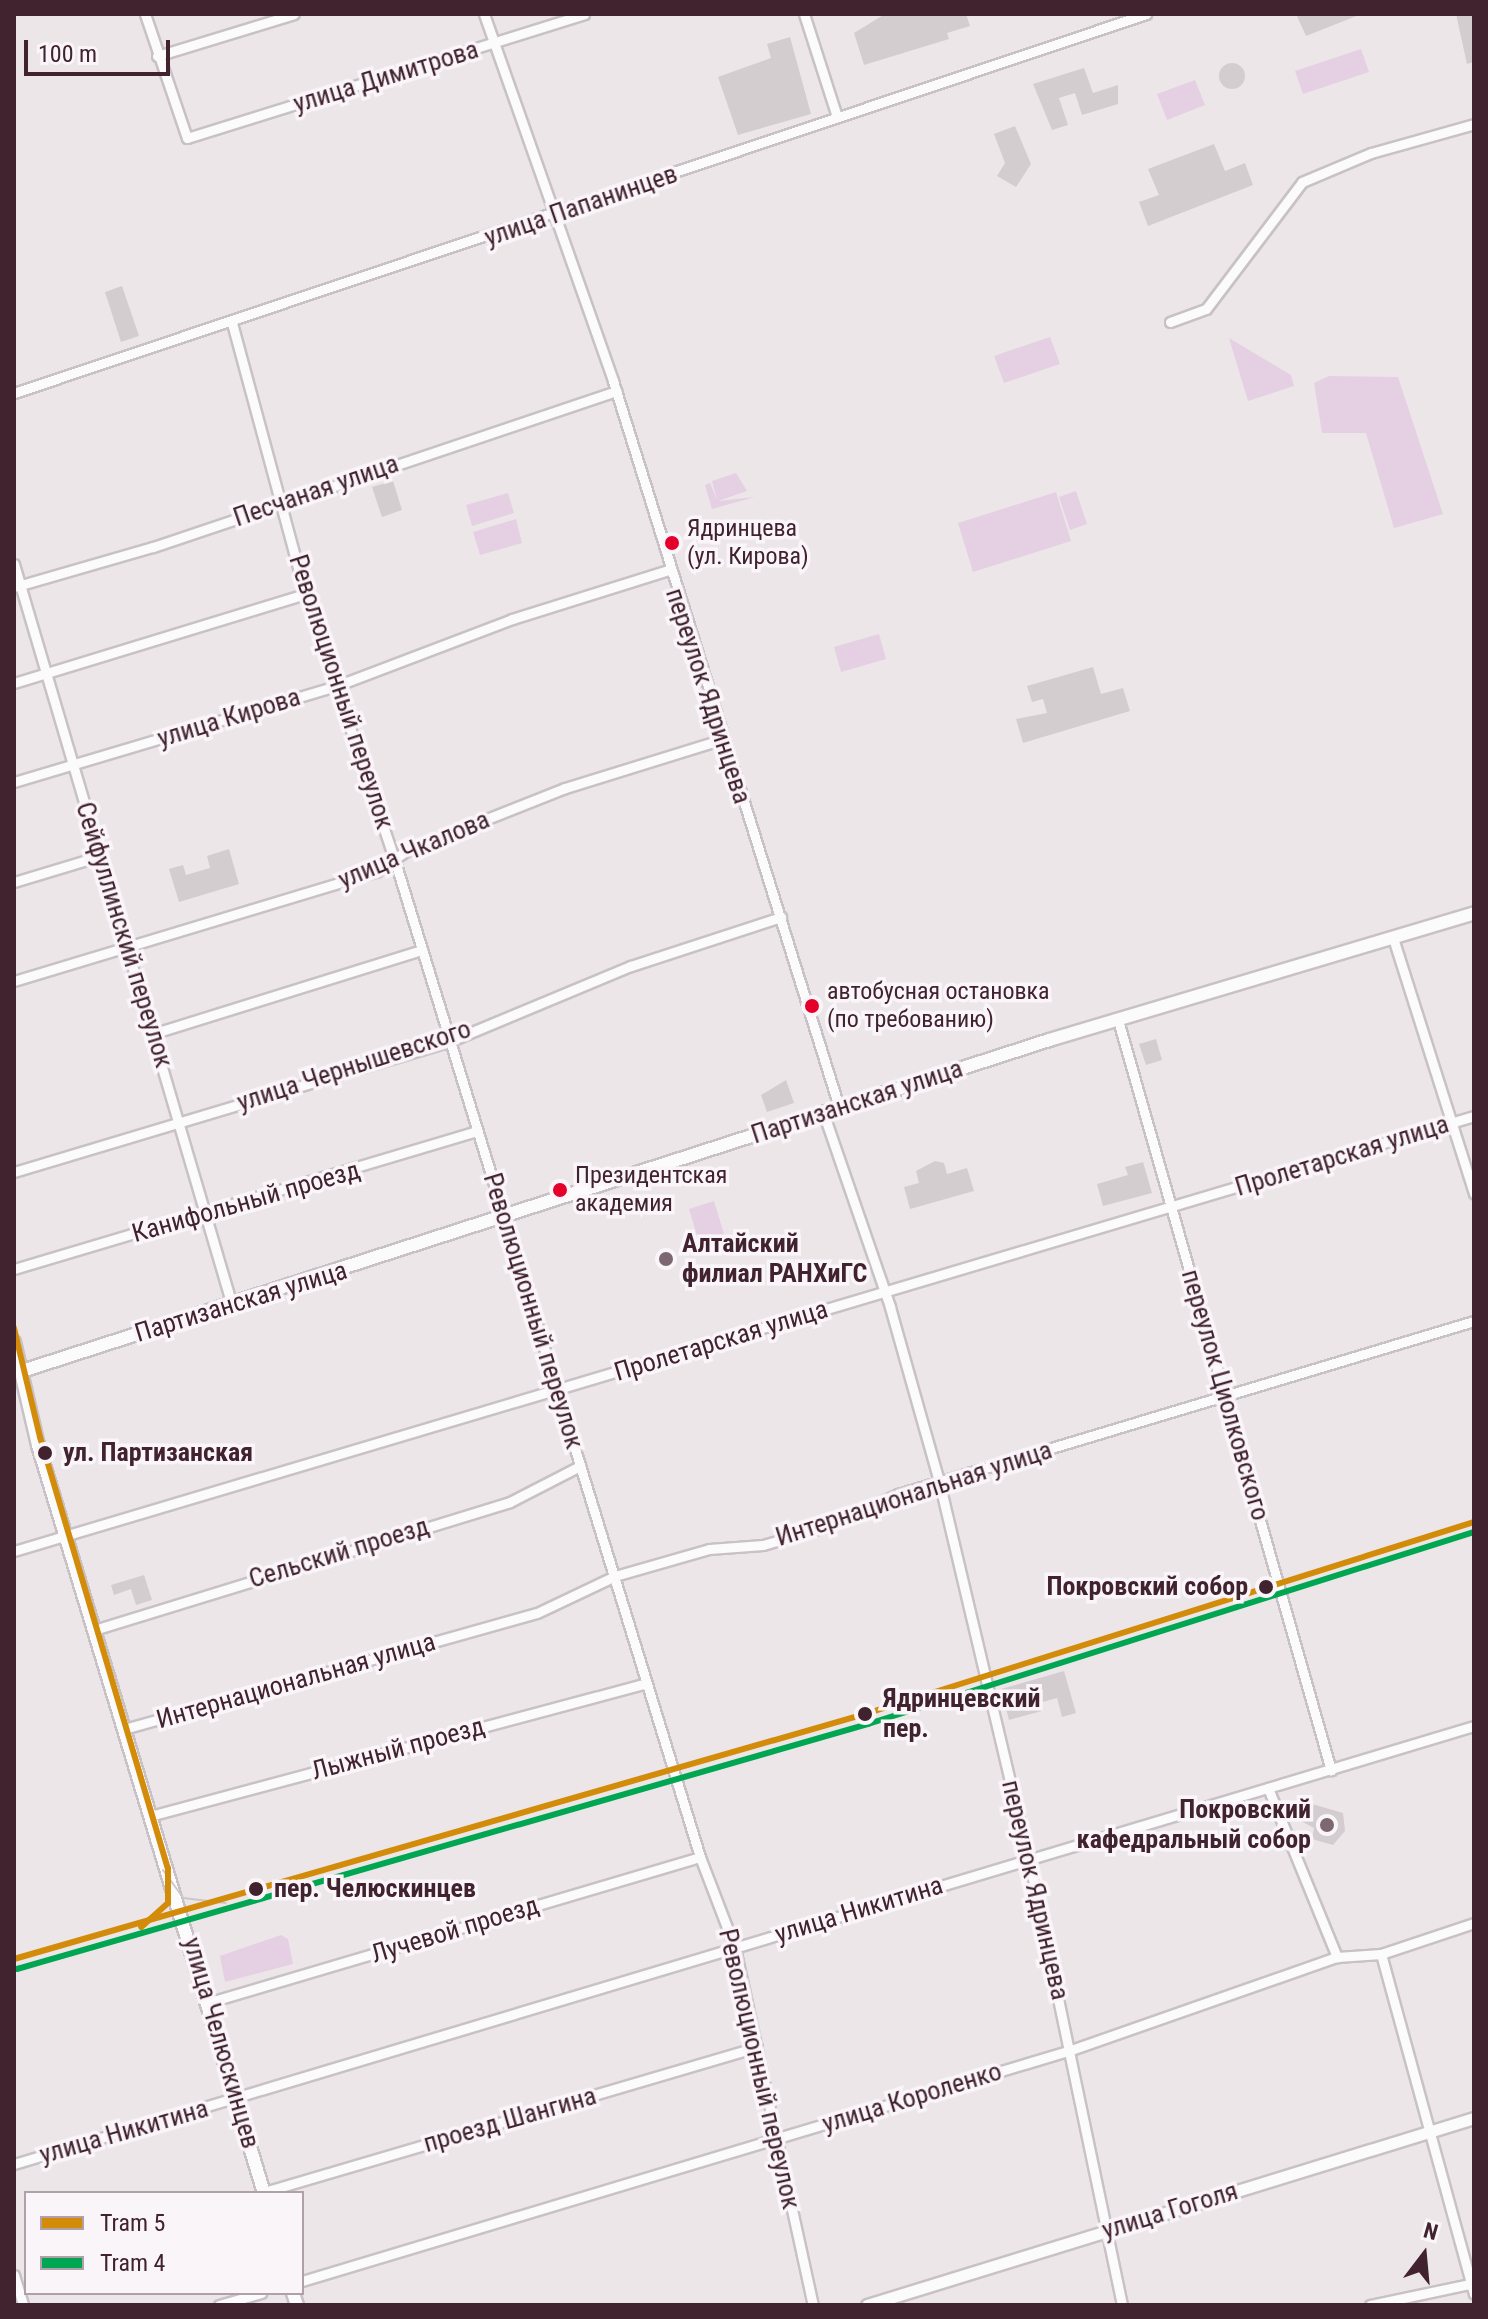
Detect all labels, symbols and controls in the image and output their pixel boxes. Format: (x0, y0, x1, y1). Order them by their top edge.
scale bar (28, 24, 174, 74)
street label: улица Димитрова (290, 34, 482, 120)
text: 100 m (38, 40, 97, 68)
street label: улица Папанинцев (481, 158, 681, 254)
street label: Песчаная улица (229, 448, 403, 534)
place label: Ядринцева (ул. Кирова) (687, 515, 809, 571)
marker: Ядринцева (ул. Кирова) (664, 535, 680, 551)
street label: Революционный переулок (282, 551, 400, 833)
street label: переулок Ядринцева (658, 584, 758, 808)
street label: улица Кирова (154, 681, 304, 755)
street label: Сейфуллинский переулок (69, 798, 179, 1072)
street label: улица Чкалова (334, 804, 494, 896)
place label: автобусная остановка (по требованию) (827, 978, 1050, 1034)
marker: автобусная остановка (по требованию) (804, 998, 820, 1014)
street label: улица Чернышевского (233, 1014, 475, 1118)
street label: Партизанская улица (747, 1053, 967, 1151)
street label: Пролетарская улица (1231, 1109, 1453, 1203)
street label: Канифольный проезд (129, 1155, 363, 1249)
place label: Президентская академия (575, 1162, 727, 1218)
street label: Революционный переулок (476, 1169, 590, 1453)
marker: Президентская академия (552, 1182, 568, 1198)
place label: Алтайский филиал РАНХиГС (682, 1228, 867, 1290)
marker: Алтайский филиал РАНХиГС (657, 1250, 675, 1268)
street label: Партизанская улица (131, 1255, 351, 1349)
street label: переулок Циолковского (1174, 1266, 1276, 1524)
street label: Пролетарская улица (610, 1294, 832, 1388)
street label: Интернациональная улица (772, 1435, 1056, 1553)
place label: ул. Партизанская (63, 1437, 253, 1469)
marker: ул. Партизанская (34, 1442, 56, 1464)
street label: Сельский проезд (245, 1511, 433, 1595)
place label: Покровский собор (1046, 1571, 1248, 1603)
marker: Покровский собор (1255, 1576, 1277, 1598)
street label: Интернациональная улица (153, 1626, 439, 1736)
place label: Ядринцевский пер. (883, 1683, 1040, 1744)
marker: Ядринцевский пер. (854, 1703, 876, 1725)
street label: Лыжный проезд (308, 1711, 488, 1787)
street label: переулок Ядринцева (995, 1777, 1075, 2003)
place label: Покровский кафедральный собор (1077, 1794, 1311, 1856)
marker: Покровский кафедральный собор (1318, 1816, 1336, 1834)
street label: улица Никитина (771, 1870, 947, 1950)
place label: пер. Челюскинцев (274, 1873, 476, 1905)
marker: пер. Челюскинцев (245, 1878, 267, 1900)
street label: Лучевой проезд (367, 1890, 543, 1970)
street label: Революционный переулок (712, 1926, 806, 2212)
street label: улица Челюскинцев (176, 1934, 266, 2152)
street label: улица Короленко (819, 2056, 1005, 2140)
street label: проезд Шангина (420, 2080, 600, 2160)
street label: улица Никитина (36, 2093, 212, 2171)
street label: улица Гоголя (1098, 2176, 1242, 2246)
legend (24, 2191, 304, 2295)
text: Tram 5 (100, 2209, 165, 2237)
north arrow (1384, 2215, 1464, 2295)
text: N (1421, 2218, 1441, 2245)
text: Tram 4 (100, 2249, 165, 2277)

